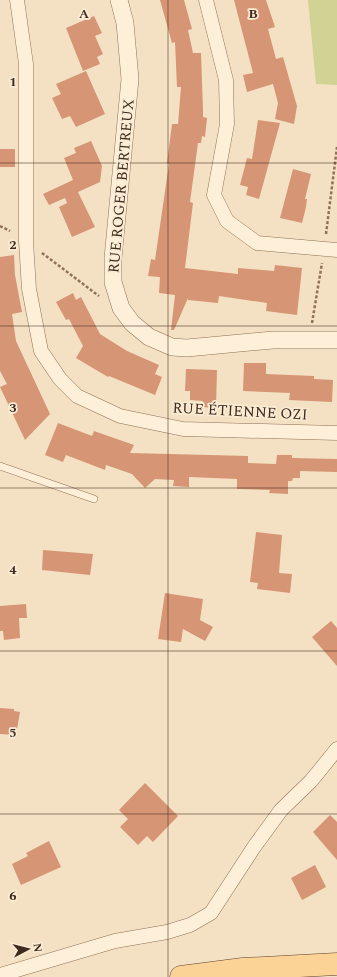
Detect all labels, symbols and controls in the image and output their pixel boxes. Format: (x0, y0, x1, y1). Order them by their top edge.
text: A (79, 4, 89, 24)
text: B (248, 4, 258, 24)
text: 1 (9, 72, 17, 92)
street label: RUE ROGER BERTREUX (102, 98, 141, 274)
text: 2 (9, 235, 17, 255)
street label: RUE ÉTIENNE OZI (172, 396, 308, 427)
text: 3 (9, 398, 17, 418)
text: 4 (9, 560, 17, 580)
text: 5 (9, 723, 17, 743)
text: 6 (9, 886, 17, 906)
north arrow (8, 929, 48, 969)
text: N (28, 942, 46, 953)

